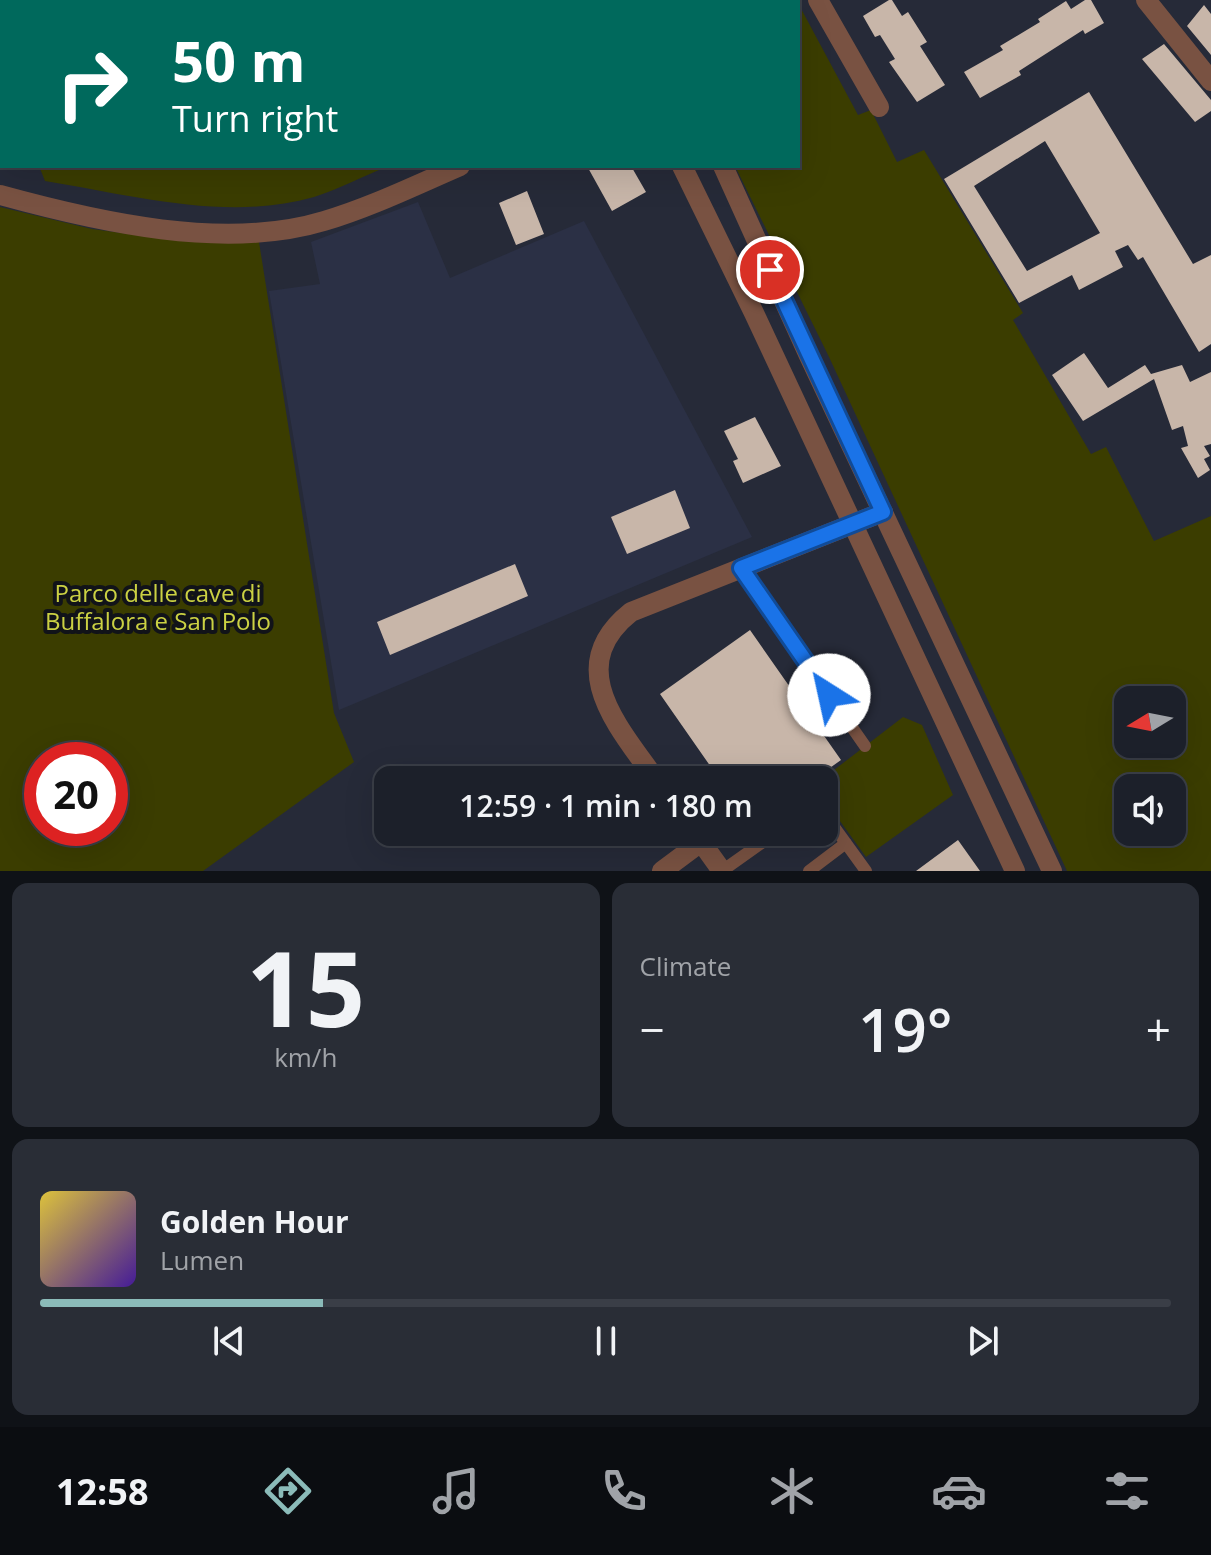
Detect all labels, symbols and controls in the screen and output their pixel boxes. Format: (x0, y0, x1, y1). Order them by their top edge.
text: 50 m (172, 22, 306, 98)
icon: right (40, 32, 144, 136)
text: Turn right (172, 94, 338, 143)
pin (736, 236, 804, 304)
icon: arrive (748, 248, 792, 292)
park label: Parco delle cave di Buffalora e San Polo (45, 576, 271, 637)
position arrow (787, 653, 871, 737)
north arrow (1114, 686, 1186, 758)
map controls (1114, 686, 1186, 846)
speed limit sign: 20 (24, 742, 128, 846)
button: sound (1114, 774, 1186, 846)
text: 12:59 · 1 min · 180 m (459, 785, 753, 826)
text: 15 (246, 916, 365, 1057)
text: Climate (640, 948, 731, 984)
text: 19° (858, 988, 952, 1070)
text: − (640, 999, 665, 1059)
text: + (1146, 999, 1171, 1059)
text: km/h (274, 1039, 337, 1075)
text: Golden Hour (160, 1201, 349, 1242)
text: Lumen (160, 1242, 244, 1278)
icon: previous (207, 1319, 251, 1363)
icon: pause (584, 1319, 628, 1363)
icon: next (961, 1319, 1005, 1363)
icon: directions (260, 1463, 316, 1519)
icon: music (428, 1463, 484, 1519)
icon: phone (596, 1463, 652, 1519)
icon: climate (764, 1463, 820, 1519)
icon: car (931, 1463, 987, 1519)
icon: filters (1099, 1463, 1155, 1519)
text: 12:58 (56, 1467, 148, 1516)

